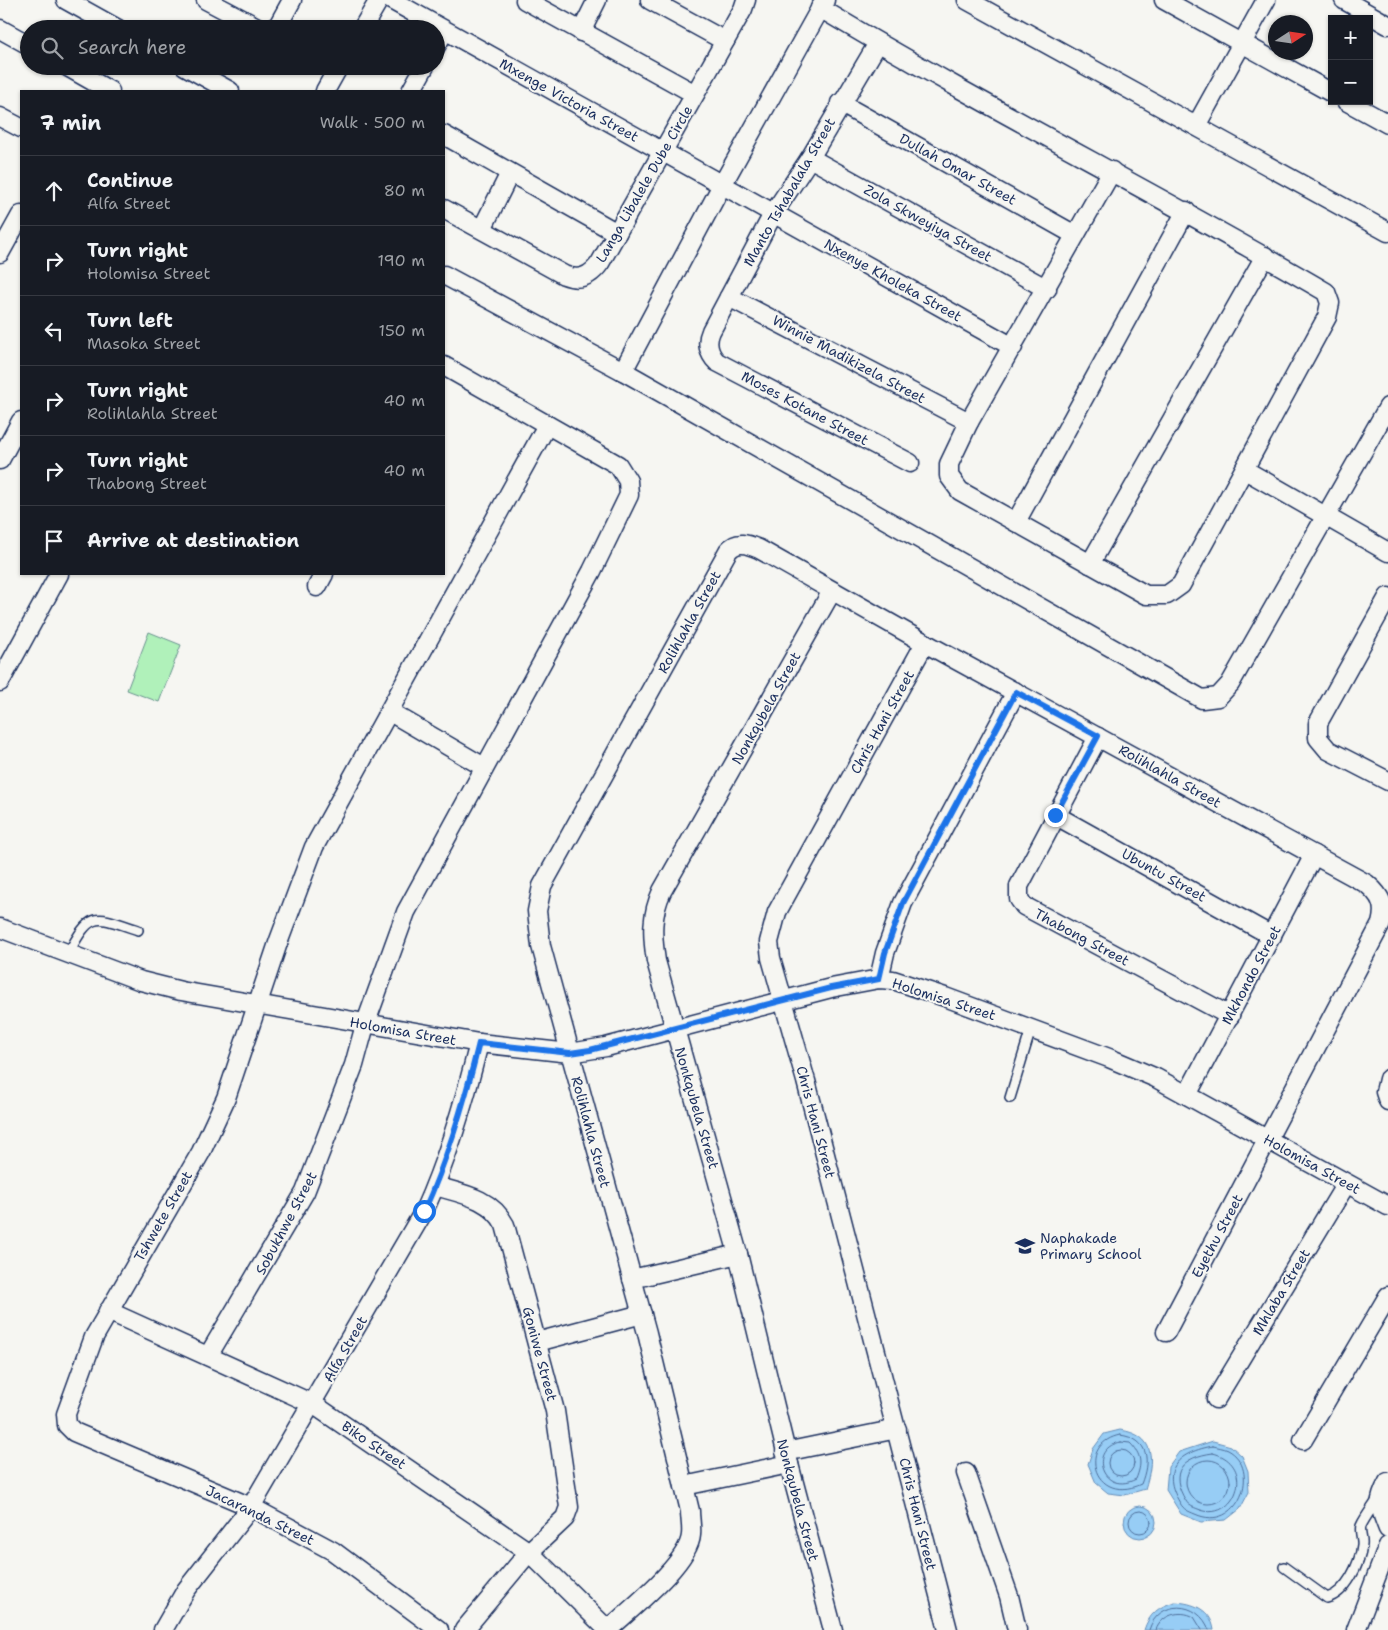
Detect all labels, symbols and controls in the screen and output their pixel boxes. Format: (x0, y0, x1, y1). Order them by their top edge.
north arrow (1268, 15, 1313, 60)
map controls (1328, 15, 1373, 105)
button: + (1328, 15, 1373, 60)
search box (20, 20, 445, 75)
icon: search (38, 34, 66, 62)
text: Search here (78, 35, 187, 60)
street label: Mxenge Victoria Street (496, 54, 642, 146)
button: − (1328, 60, 1373, 105)
street label: Langa Libalele Dube Circle (592, 102, 696, 266)
text: 7 min (40, 109, 101, 137)
text: Walk · 500 m (320, 112, 425, 133)
street label: Manto Tshabalala Street (739, 114, 839, 270)
street label: Dullah Omar Street (896, 129, 1020, 209)
text: Continue (87, 168, 173, 193)
icon: ahead (40, 177, 68, 205)
text: 80 m (384, 180, 425, 201)
street label: Zola Skweyiya Street (861, 180, 995, 266)
text: Alfa Street (87, 193, 171, 214)
street label: Nxenye Kholeka Street (821, 235, 965, 325)
text: Turn right (87, 238, 188, 263)
icon: right (40, 247, 68, 275)
text: 190 m (378, 250, 425, 271)
text: Holomisa Street (87, 263, 210, 284)
text: Turn left (87, 308, 173, 333)
street label: Winnie Madikizela Street (769, 311, 929, 407)
icon: left (40, 317, 68, 345)
text: 150 m (378, 320, 425, 341)
text: Masoka Street (87, 333, 201, 354)
street label: Moses Kotane Street (738, 367, 872, 449)
text: Turn right (87, 378, 188, 403)
icon: right (40, 387, 68, 415)
text: 40 m (383, 390, 425, 411)
text: Rolihlahla Street (87, 403, 218, 424)
text: Turn right (87, 448, 188, 473)
icon: right (40, 457, 68, 485)
text: 40 m (383, 460, 425, 481)
text: Thabong Street (87, 473, 207, 494)
icon: arrive (40, 527, 68, 555)
text: Arrive at destination (87, 528, 299, 553)
street label: Rolihlahla Street (653, 568, 725, 676)
street label: Nonkqubela Street (728, 649, 804, 767)
street label: Chris Hani Street (846, 667, 918, 777)
street label: Rolihlahla Street (1116, 740, 1224, 812)
route end (1044, 804, 1067, 827)
street label: Ubuntu Street (1119, 844, 1209, 906)
street label: Thabong Street (1031, 904, 1133, 970)
street label: Mkhondo Street (1217, 922, 1285, 1028)
street label: Holomisa Street (890, 974, 998, 1024)
street label: Holomisa Street (348, 1013, 458, 1049)
street label: Nonkqubela Street (671, 1045, 723, 1171)
street label: Chris Hani Street (792, 1064, 840, 1180)
street label: Rolihlahla Street (567, 1074, 615, 1190)
street label: Holomisa Street (1260, 1130, 1364, 1198)
street label: Tshwete Street (130, 1168, 196, 1264)
street label: Sobukhwe Street (251, 1168, 321, 1278)
street label: Eyethu Street (1187, 1191, 1247, 1281)
route start (413, 1200, 436, 1223)
place label: Naphakade Primary School (1040, 1229, 1142, 1263)
school or university icon: Naphakade Primary School (1014, 1235, 1036, 1257)
street label: Mhlaba Street (1248, 1246, 1314, 1338)
street label: Goniwe Street (519, 1305, 561, 1403)
street label: Alfa Street (319, 1313, 371, 1385)
street label: Biko Street (338, 1417, 410, 1473)
street label: Nonkqubela Street (773, 1437, 823, 1563)
street label: Chris Hani Street (895, 1456, 941, 1572)
street label: Jacaranda Street (203, 1481, 317, 1549)

